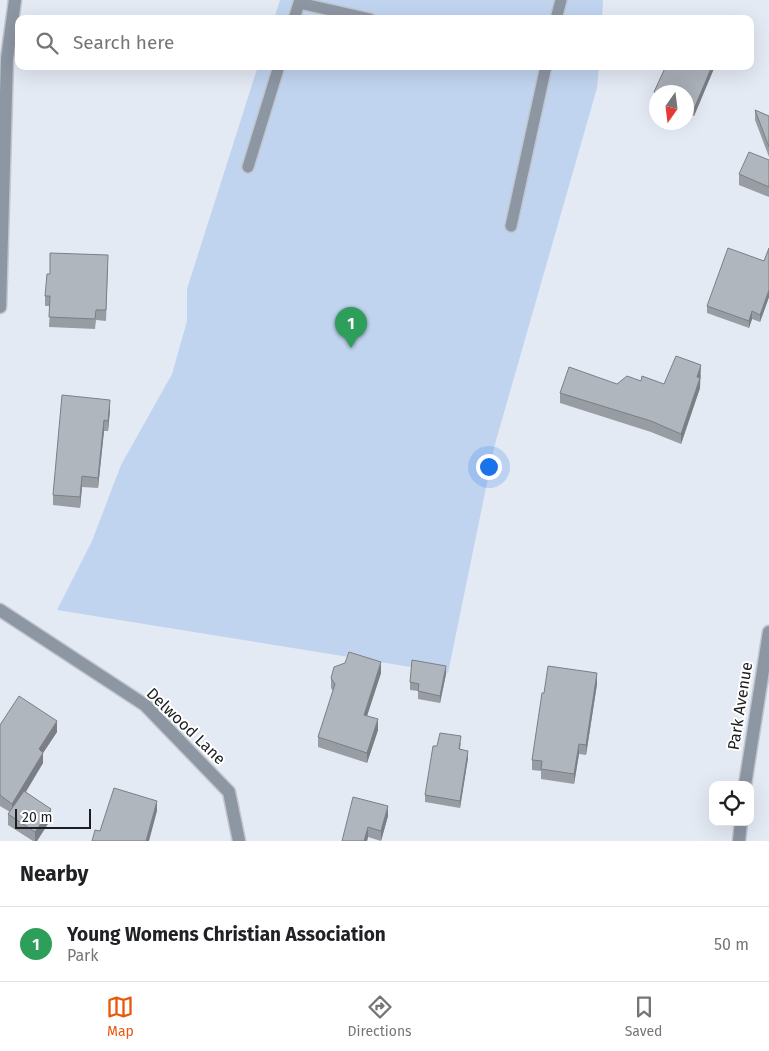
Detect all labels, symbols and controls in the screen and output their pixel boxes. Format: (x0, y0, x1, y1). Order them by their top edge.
search box (15, 15, 754, 70)
icon: search (33, 29, 61, 57)
text: Search here (73, 31, 174, 54)
north arrow (649, 85, 694, 130)
pin: 1 (335, 307, 367, 348)
your location (476, 454, 502, 480)
street label: Park Avenue (724, 661, 756, 751)
street label: Delwood Lane (143, 684, 229, 768)
map controls (709, 781, 754, 826)
button: locate (709, 781, 754, 826)
scale bar (15, 806, 91, 829)
text: 20 m (22, 809, 52, 826)
text: Nearby (20, 861, 88, 887)
text: Young Womens Christian Association (67, 923, 386, 946)
text: 1 (32, 935, 40, 954)
text: 50 m (714, 935, 749, 954)
text: Park (67, 946, 99, 965)
tab: Map (106, 993, 134, 1040)
tab: Directions (347, 993, 412, 1040)
tab: Saved (625, 993, 663, 1040)

